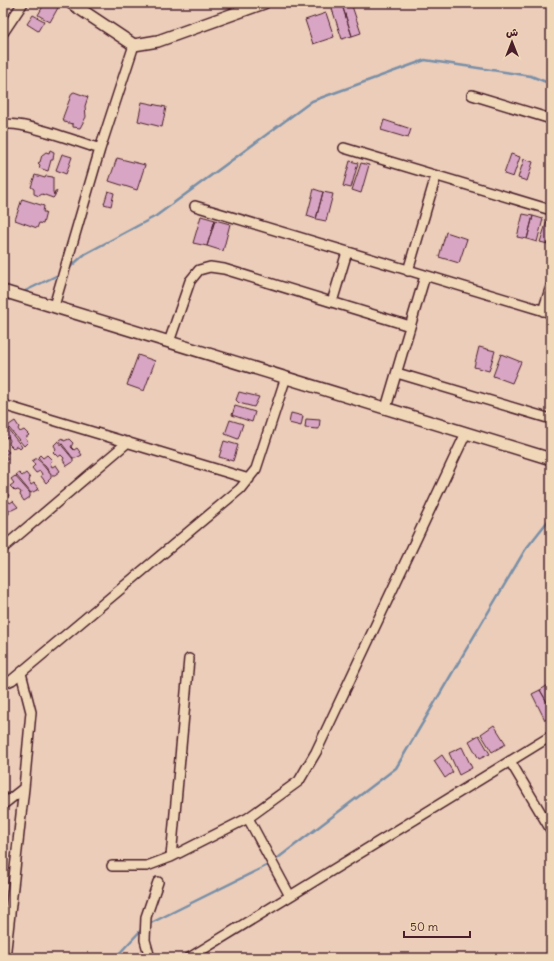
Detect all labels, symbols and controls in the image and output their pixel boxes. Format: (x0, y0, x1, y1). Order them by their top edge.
north arrow (492, 22, 532, 62)
text: ش (506, 25, 518, 39)
scale bar (404, 913, 470, 939)
text: 50 m (410, 919, 439, 934)

